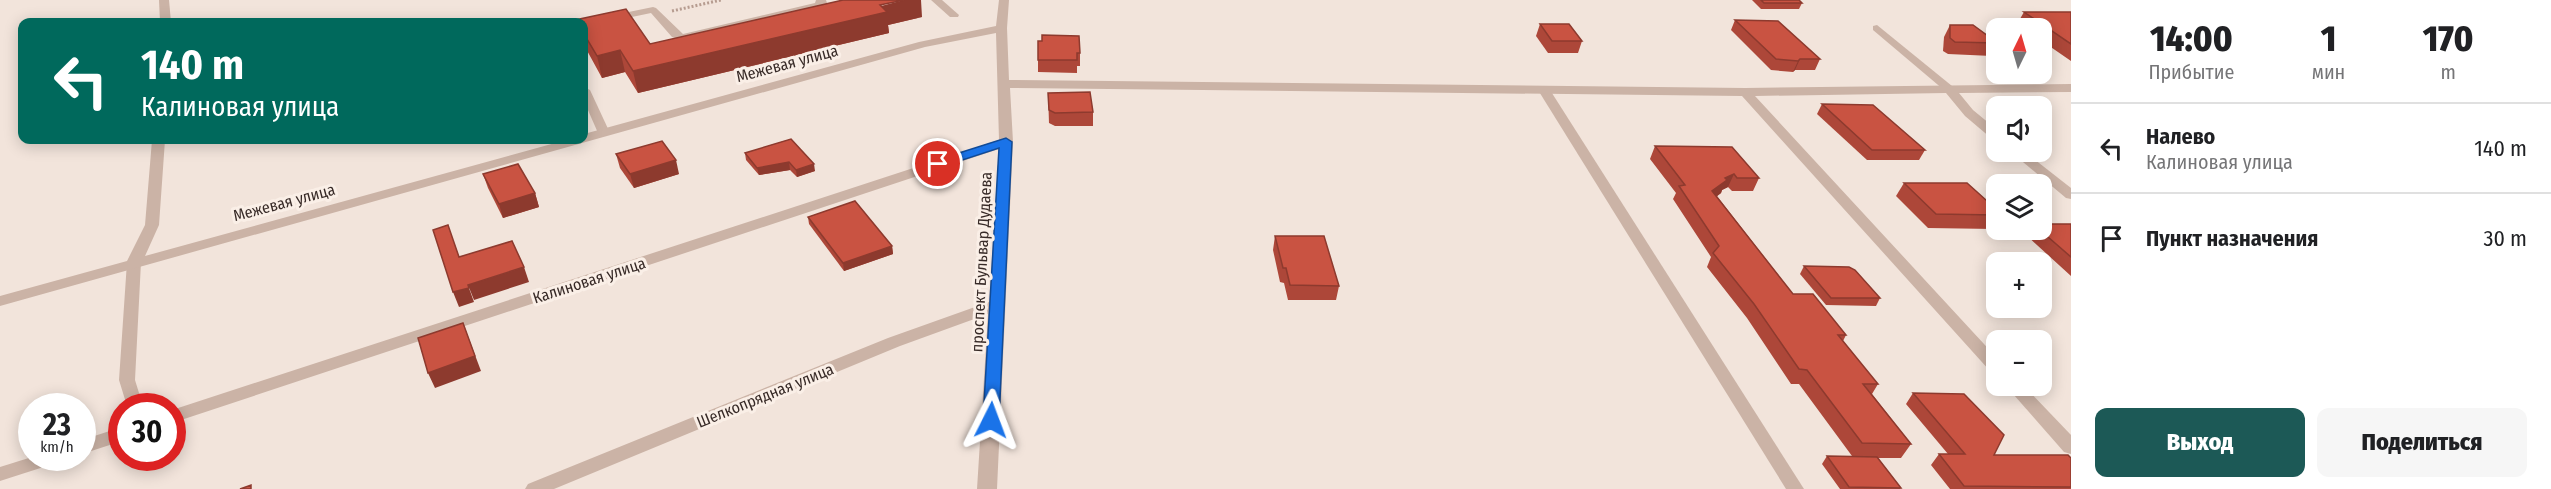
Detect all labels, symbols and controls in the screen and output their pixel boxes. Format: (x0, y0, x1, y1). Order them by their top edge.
text: 14:00 (2150, 17, 2233, 61)
text: 1 (2321, 17, 2336, 61)
text: 170 (2423, 17, 2474, 61)
north arrow (1986, 18, 2052, 84)
map controls (1986, 18, 2052, 396)
text: 140 m (141, 40, 244, 90)
street label: Межевая улица (734, 41, 840, 86)
icon: left (42, 42, 120, 120)
text: Прибытие (2148, 60, 2234, 84)
text: мин (2312, 60, 2345, 84)
text: m (2440, 60, 2456, 84)
text: Калиновая улица (141, 91, 339, 123)
button: sound (1986, 96, 2052, 162)
text: Налево (2146, 123, 2215, 150)
icon: left (2095, 132, 2128, 165)
text: 140 m (2474, 135, 2527, 162)
pin (912, 138, 963, 189)
icon: arrive (921, 147, 954, 180)
text: Калиновая улица (2146, 150, 2293, 174)
street label: проспект Бульвар Дудаева (967, 171, 996, 353)
button: layers (1986, 174, 2052, 240)
street label: Межевая улица (231, 180, 337, 225)
icon: arrive (2095, 222, 2128, 255)
text: Пункт назначения (2146, 225, 2318, 252)
text: 30 m (2484, 225, 2527, 252)
button: + (1986, 252, 2052, 318)
street label: Калиновая улица (530, 253, 648, 308)
button: − (1986, 330, 2052, 396)
street label: Шелкопрядная улица (694, 359, 837, 432)
position arrow (959, 388, 1023, 452)
speed limit sign: 30 (108, 393, 186, 471)
text: 23 (43, 407, 71, 443)
button: Выход (2095, 408, 2305, 477)
button: Поделиться (2317, 408, 2527, 477)
text: km/h (40, 438, 74, 456)

